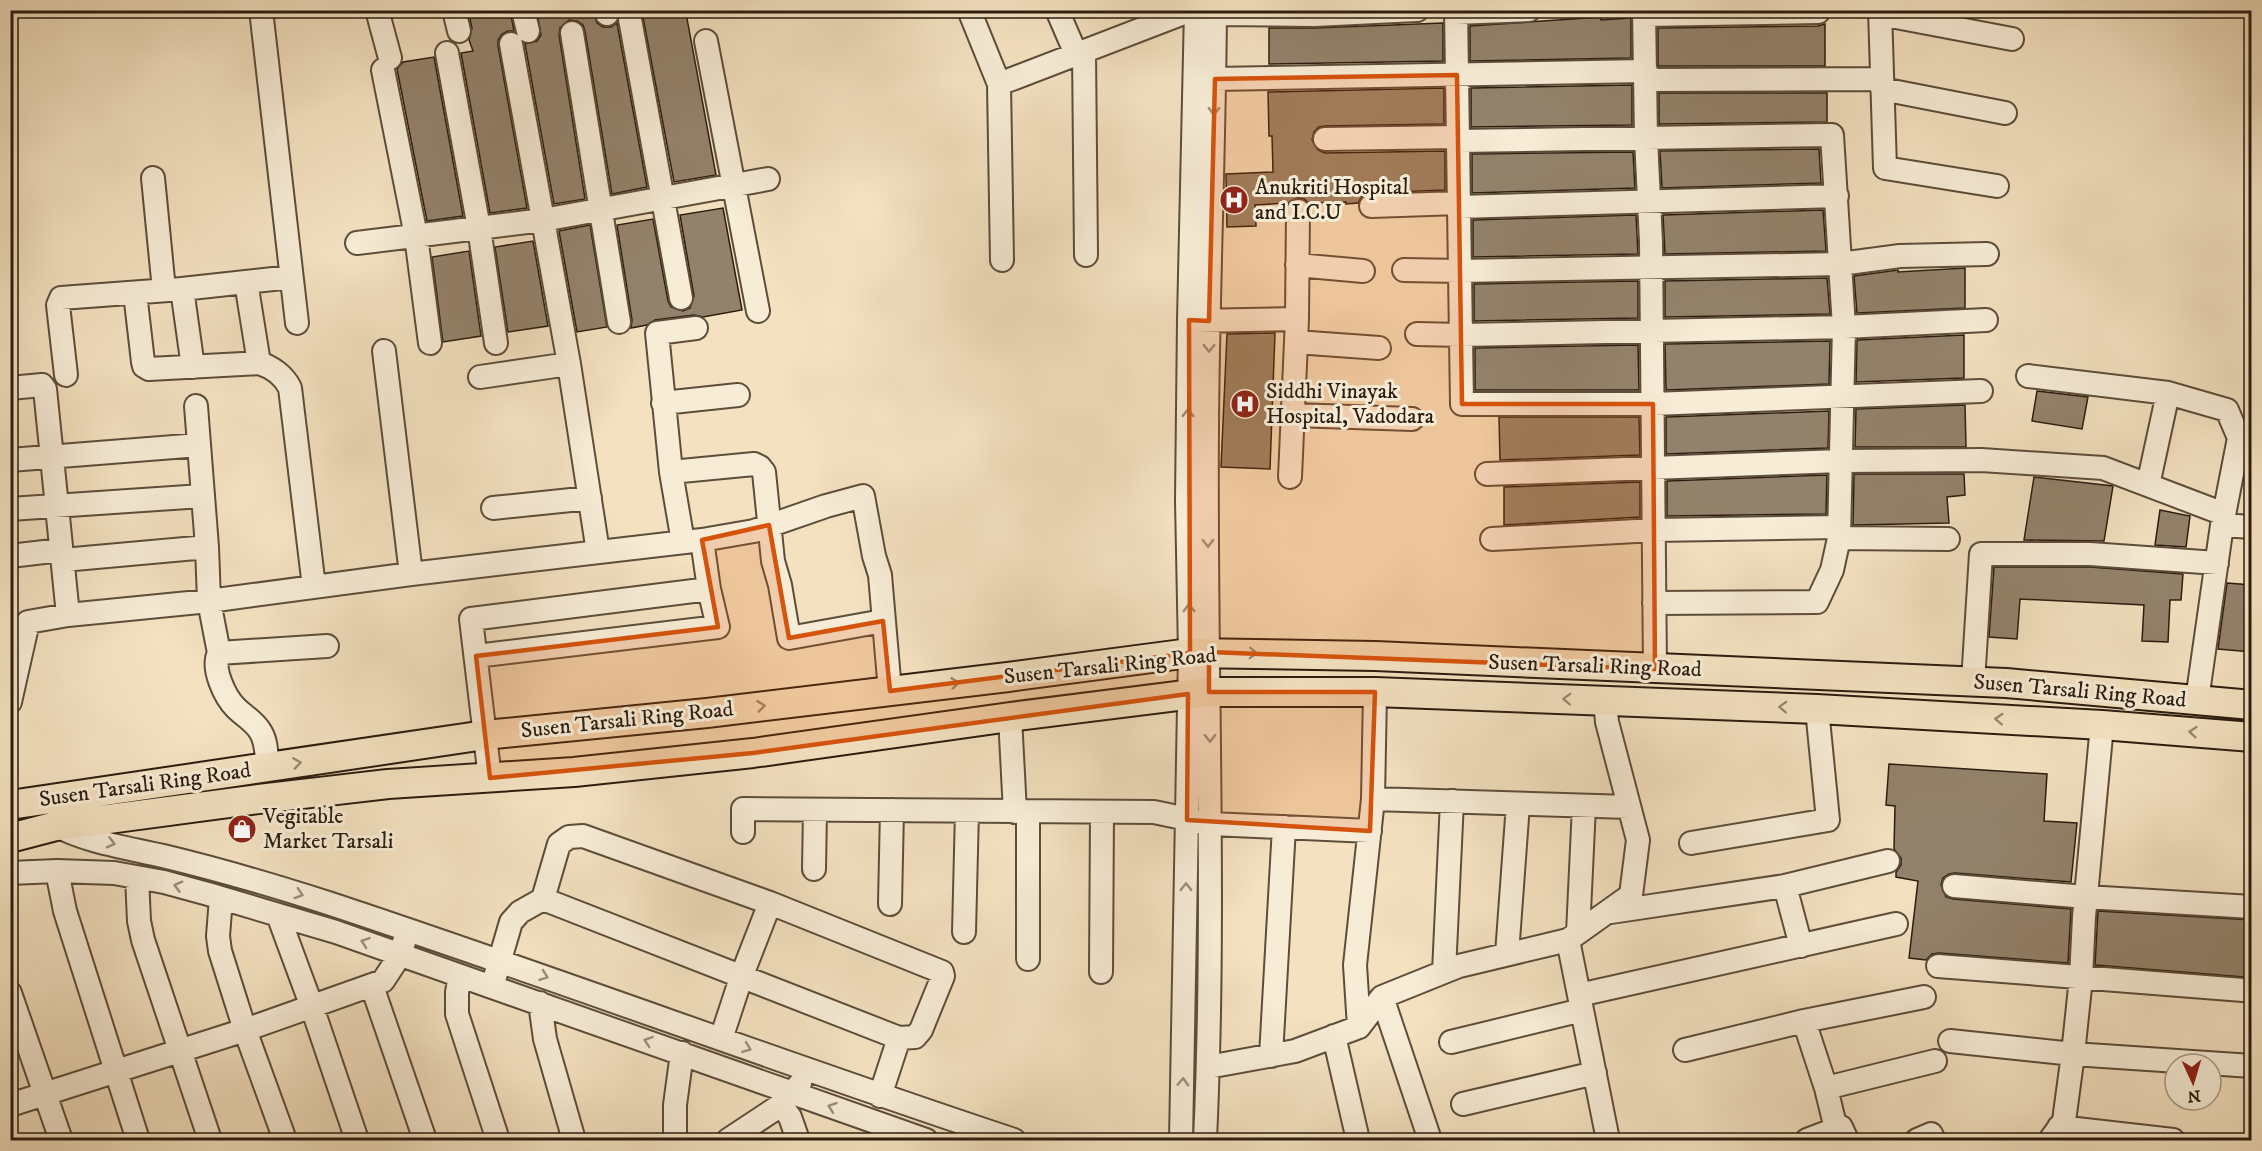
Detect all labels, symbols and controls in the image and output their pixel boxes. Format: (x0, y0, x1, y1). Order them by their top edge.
one-way arrow (1208, 106, 1220, 115)
place label: Anukriti Hospital and I.C.U (1255, 174, 1409, 226)
hospital icon: Anukriti Hospital and I.C.U (1218, 184, 1250, 216)
one-way arrow (1202, 343, 1215, 352)
place label: Siddhi Vinayak Hospital, Vadodara (1266, 378, 1435, 430)
hospital icon: Siddhi Vinayak Hospital, Vadodara (1229, 388, 1261, 420)
one-way arrow (1182, 409, 1194, 418)
one-way arrow (1202, 538, 1214, 547)
one-way arrow (1183, 604, 1195, 613)
street label: Susen Tarsali Ring Road (1002, 641, 1218, 691)
one-way arrow (1249, 647, 1258, 659)
street label: Susen Tarsali Ring Road (1488, 649, 1702, 683)
street label: Susen Tarsali Ring Road (1972, 668, 2188, 714)
one-way arrow (950, 677, 960, 690)
one-way arrow (1563, 693, 1572, 706)
street label: Susen Tarsali Ring Road (519, 695, 735, 745)
one-way arrow (757, 700, 766, 713)
one-way arrow (1778, 701, 1787, 714)
one-way arrow (1994, 713, 2003, 726)
one-way arrow (2189, 726, 2198, 739)
one-way arrow (1204, 733, 1216, 742)
street label: Susen Tarsali Ring Road (37, 757, 253, 813)
one-way arrow (292, 757, 302, 769)
place label: Vegitable Market Tarsali (262, 803, 393, 855)
shop icon: Vegitable Market Tarsali (226, 813, 258, 845)
one-way arrow (106, 836, 116, 849)
one-way arrow (173, 881, 184, 893)
one-way arrow (1180, 883, 1193, 892)
one-way arrow (293, 886, 304, 899)
one-way arrow (360, 937, 371, 950)
one-way arrow (538, 968, 549, 981)
one-way arrow (643, 1036, 654, 1048)
one-way arrow (741, 1041, 752, 1054)
north arrow (2163, 1052, 2223, 1112)
one-way arrow (1177, 1078, 1190, 1087)
text: N (2187, 1086, 2201, 1106)
one-way arrow (827, 1101, 838, 1114)

